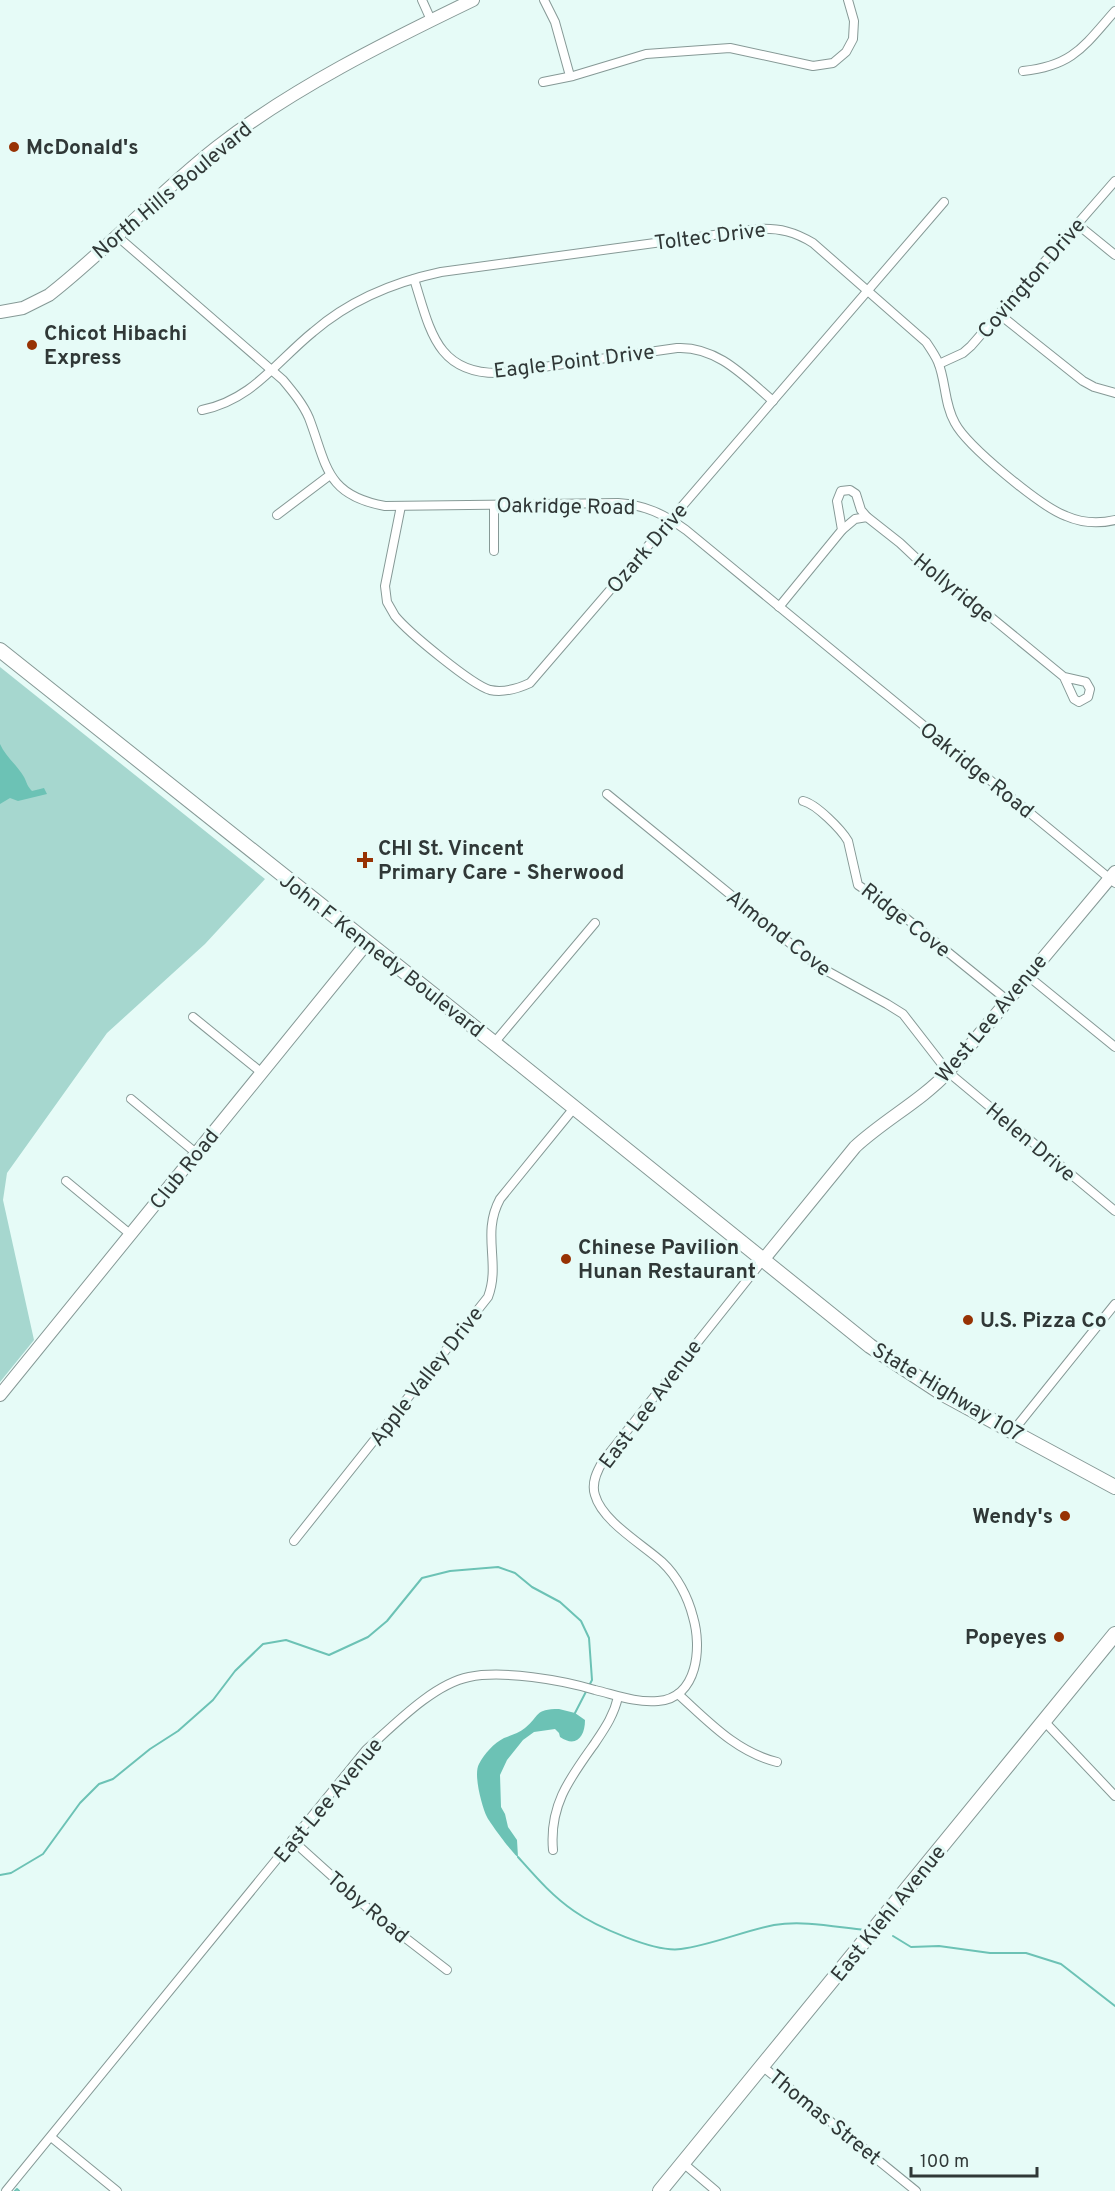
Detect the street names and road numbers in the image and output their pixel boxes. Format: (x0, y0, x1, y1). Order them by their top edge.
street label: North Hills Boulevard (88, 116, 258, 266)
street label: Covington Drive (972, 213, 1092, 345)
street label: Toltec Drive (653, 217, 767, 258)
street label: Eagle Point Drive (492, 339, 656, 386)
street label: Oakridge Road (496, 493, 636, 522)
street label: Ozark Drive (602, 498, 695, 600)
street label: Hollyridge (907, 548, 999, 630)
street label: Oakridge Road (914, 717, 1039, 825)
street label: John F Kennedy Boulevard (273, 868, 489, 1045)
street label: Ridge Cove (855, 878, 955, 965)
street label: Almond Cove (720, 885, 836, 983)
street label: West Lee Avenue (930, 949, 1054, 1089)
street label: Helen Drive (979, 1098, 1081, 1189)
street label: Club Road (144, 1124, 226, 1216)
street label: Apple Valley Drive (364, 1302, 490, 1452)
street label: East Lee Avenue (594, 1335, 709, 1475)
street label: State Highway 107 (867, 1337, 1028, 1449)
street label: East Lee Avenue (269, 1733, 389, 1869)
street label: East Kiehl Avenue (826, 1840, 953, 1988)
street label: Toby Road (321, 1866, 413, 1950)
street label: Thomas Street (762, 2064, 886, 2172)

